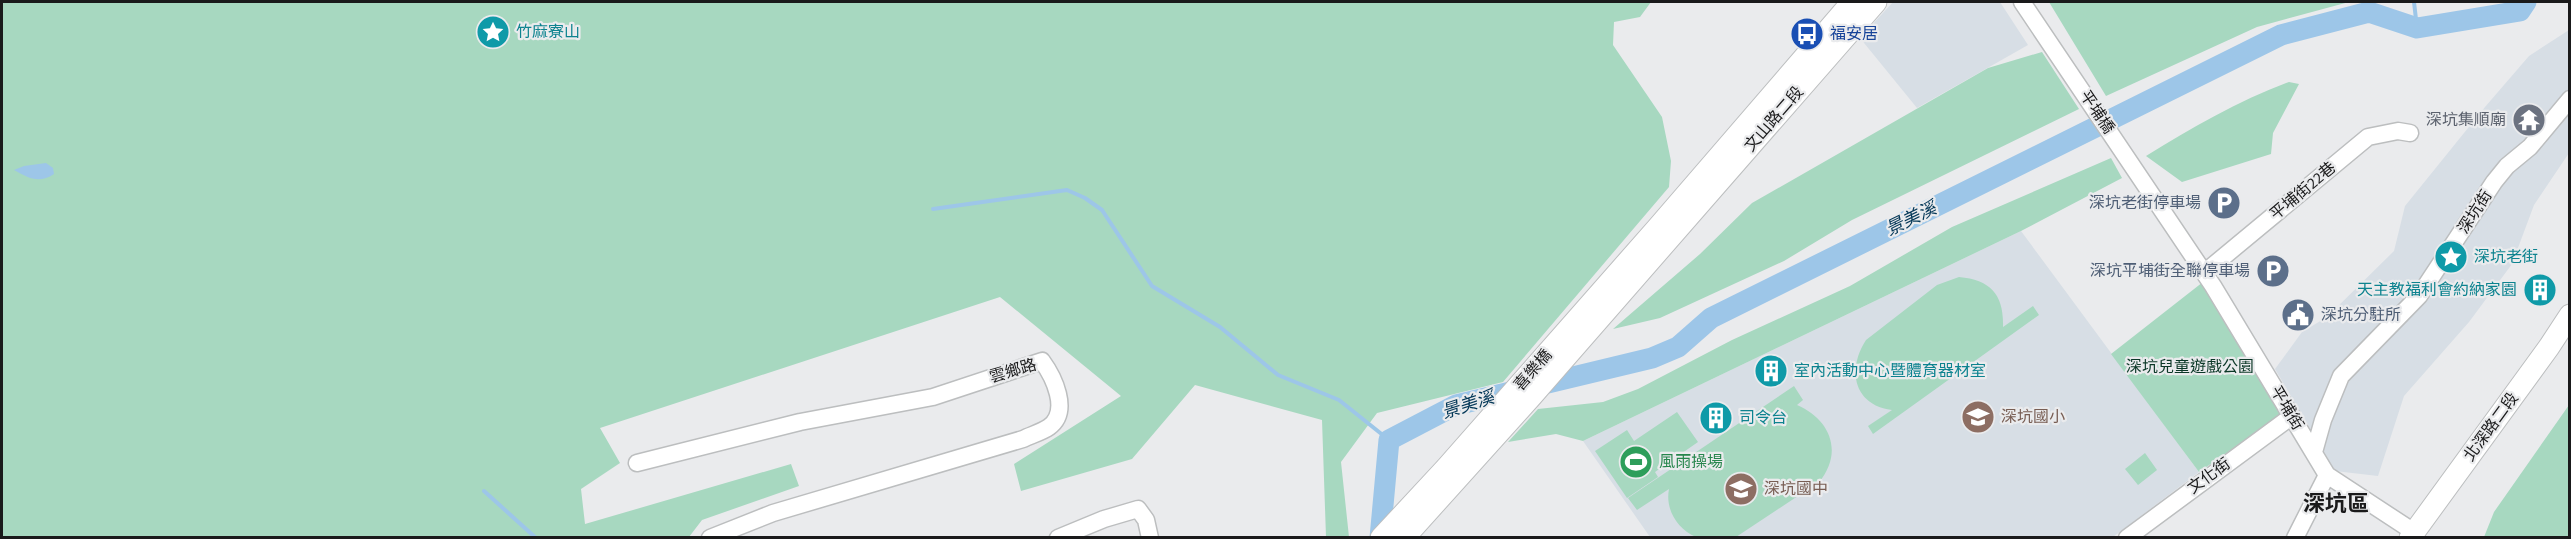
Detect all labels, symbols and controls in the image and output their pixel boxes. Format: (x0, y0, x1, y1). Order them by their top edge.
place icon: 竹麻寮山 (475, 14, 511, 50)
bus stop icon: 福安居 (1789, 16, 1825, 52)
place label: 竹麻寮山 (516, 21, 580, 43)
place label: 福安居 (1830, 23, 1878, 45)
street label: 文山路二段 (1739, 82, 1809, 156)
street label: 平埔橋 (2074, 86, 2120, 138)
temple icon: 深坑集順廟 (2511, 102, 2547, 138)
place label: 深坑集順廟 (2426, 109, 2506, 131)
street label: 平埔街22巷 (2265, 157, 2341, 225)
parking icon: 深坑老街停車場 (2206, 185, 2242, 221)
street label: 深坑街 (2453, 186, 2497, 238)
place label: 深坑老街停車場 (2089, 192, 2201, 214)
water label: 景美溪 (1881, 195, 1943, 242)
place icon: 深坑老街 (2433, 239, 2469, 275)
place label: 深坑老街 (2474, 246, 2538, 268)
parking icon: 深坑平埔街全聯停車場 (2255, 253, 2291, 289)
place label: 深坑平埔街全聯停車場 (2090, 260, 2250, 282)
building icon: 天主教福利會約納家園 (2522, 272, 2558, 308)
place label: 天主教福利會約納家園 (2357, 279, 2517, 301)
public building icon: 深坑分駐所 (2280, 297, 2316, 333)
place label: 深坑分駐所 (2321, 304, 2401, 326)
street label: 喜樂橋 (1509, 345, 1557, 395)
building icon: 室內活動中心暨體育器材室 (1753, 353, 1789, 389)
street label: 雲鄉路 (987, 354, 1039, 388)
park label: 深坑兒童遊戲公園 (2126, 356, 2254, 378)
place label: 室內活動中心暨體育器材室 (1794, 360, 1986, 382)
street label: 平埔街 (2265, 382, 2309, 434)
water label: 景美溪 (1438, 384, 1500, 425)
street label: 北深路二段 (2459, 388, 2523, 466)
school or university icon: 深坑國小 (1960, 399, 1996, 435)
building icon: 司令台 (1698, 400, 1734, 436)
place label: 深坑國小 (2001, 406, 2065, 428)
place label: 司令台 (1739, 407, 1787, 429)
sports icon: 風雨操場 (1618, 444, 1654, 480)
place label: 風雨操場 (1659, 451, 1723, 473)
street label: 文化街 (2183, 453, 2235, 499)
school or university icon: 深坑國中 (1723, 471, 1759, 507)
place label: 深坑國中 (1764, 478, 1828, 500)
district label: 深坑區 (2303, 488, 2369, 520)

